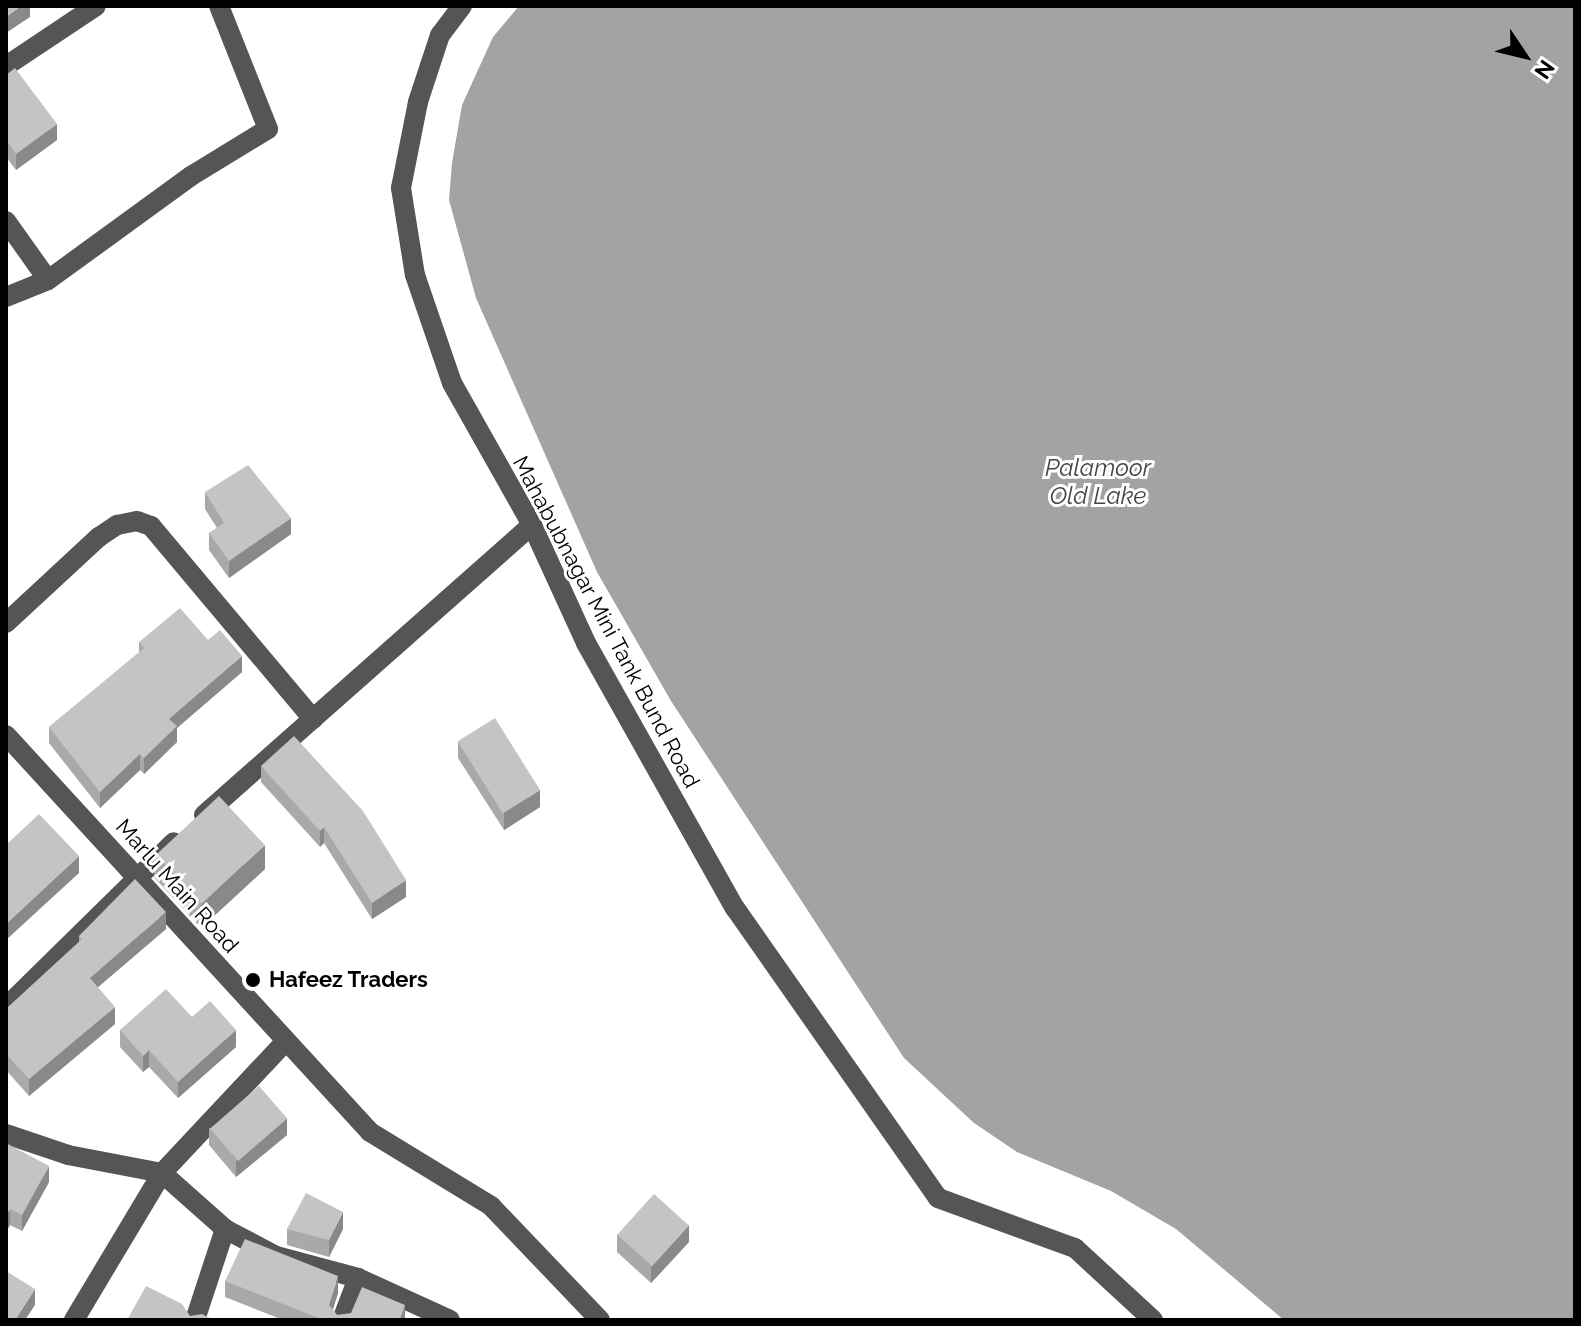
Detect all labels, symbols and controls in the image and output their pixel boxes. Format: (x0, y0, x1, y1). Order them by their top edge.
north arrow (1485, 16, 1565, 96)
text: N (1529, 55, 1560, 84)
street label: Mahabubnagar Mini Tank Bund Road (507, 451, 705, 793)
water label: Palamoor Old Lake (1045, 454, 1151, 510)
street label: Marlu Main Road (110, 814, 244, 958)
place label: Hafeez Traders (269, 967, 429, 993)
marker: Hafeez Traders (244, 971, 262, 989)

